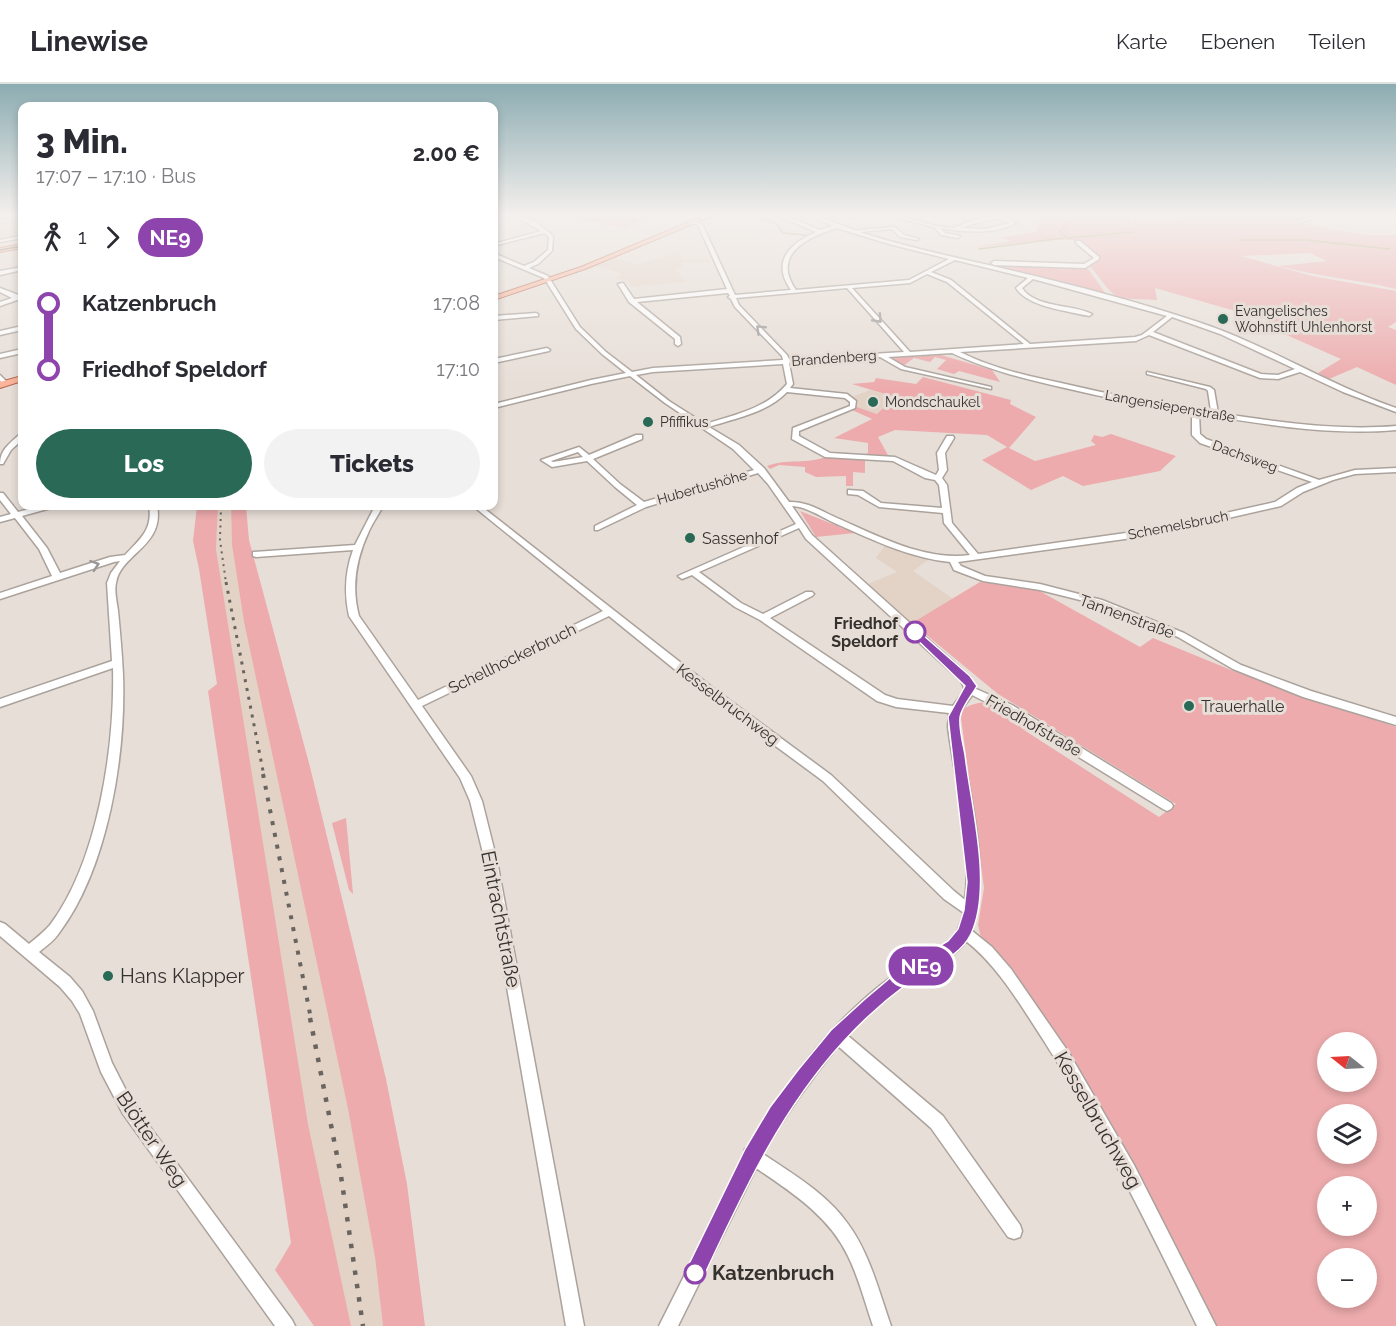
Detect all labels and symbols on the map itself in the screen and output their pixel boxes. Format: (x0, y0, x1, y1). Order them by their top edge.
place label: Evangelisches Wohnstift Uhlenhorst (1235, 303, 1373, 335)
marker: Evangelisches Wohnstift Uhlenhorst (1216, 312, 1230, 326)
one-way arrow (871, 313, 882, 323)
one-way arrow (756, 325, 766, 336)
street label: Brandenberg (791, 347, 877, 369)
street label: Langensiepenstraße (1104, 387, 1236, 425)
place label: Mondschaukel (885, 394, 980, 410)
marker: Mondschaukel (866, 395, 880, 409)
place label: Pfiffikus (660, 414, 709, 430)
marker: Pfiffikus (641, 415, 655, 429)
street label: Dachsweg (1210, 437, 1280, 475)
street label: Hubertushöhe (655, 466, 749, 508)
street label: Schemelsbruch (1126, 507, 1230, 543)
place label: Sassenhof (702, 529, 779, 548)
marker: Sassenhof (683, 531, 697, 545)
one-way arrow (90, 560, 100, 573)
street label: Tannenstraße (1077, 590, 1177, 642)
place label: Friedhof Speldorf (831, 614, 899, 651)
street label: Schellhockerbruch (445, 619, 579, 698)
marker: Friedhof Speldorf (904, 621, 926, 643)
street label: Kesselbruchweg (673, 660, 783, 749)
street label: Friedhofstraße (983, 690, 1085, 760)
place label: Trauerhalle (1201, 697, 1284, 716)
marker: Trauerhalle (1182, 699, 1196, 713)
street label: Eintrachtstraße (476, 849, 526, 990)
line badge: NE9 (886, 946, 956, 986)
place label: Hans Klapper (120, 964, 245, 988)
marker: Hans Klapper (101, 969, 115, 983)
north arrow (1317, 1032, 1377, 1092)
street label: Kesselbruchweg (1049, 1047, 1147, 1193)
street label: Blötter Weg (111, 1087, 193, 1191)
place label: Katzenbruch (712, 1261, 834, 1285)
marker: Katzenbruch (684, 1262, 706, 1284)

